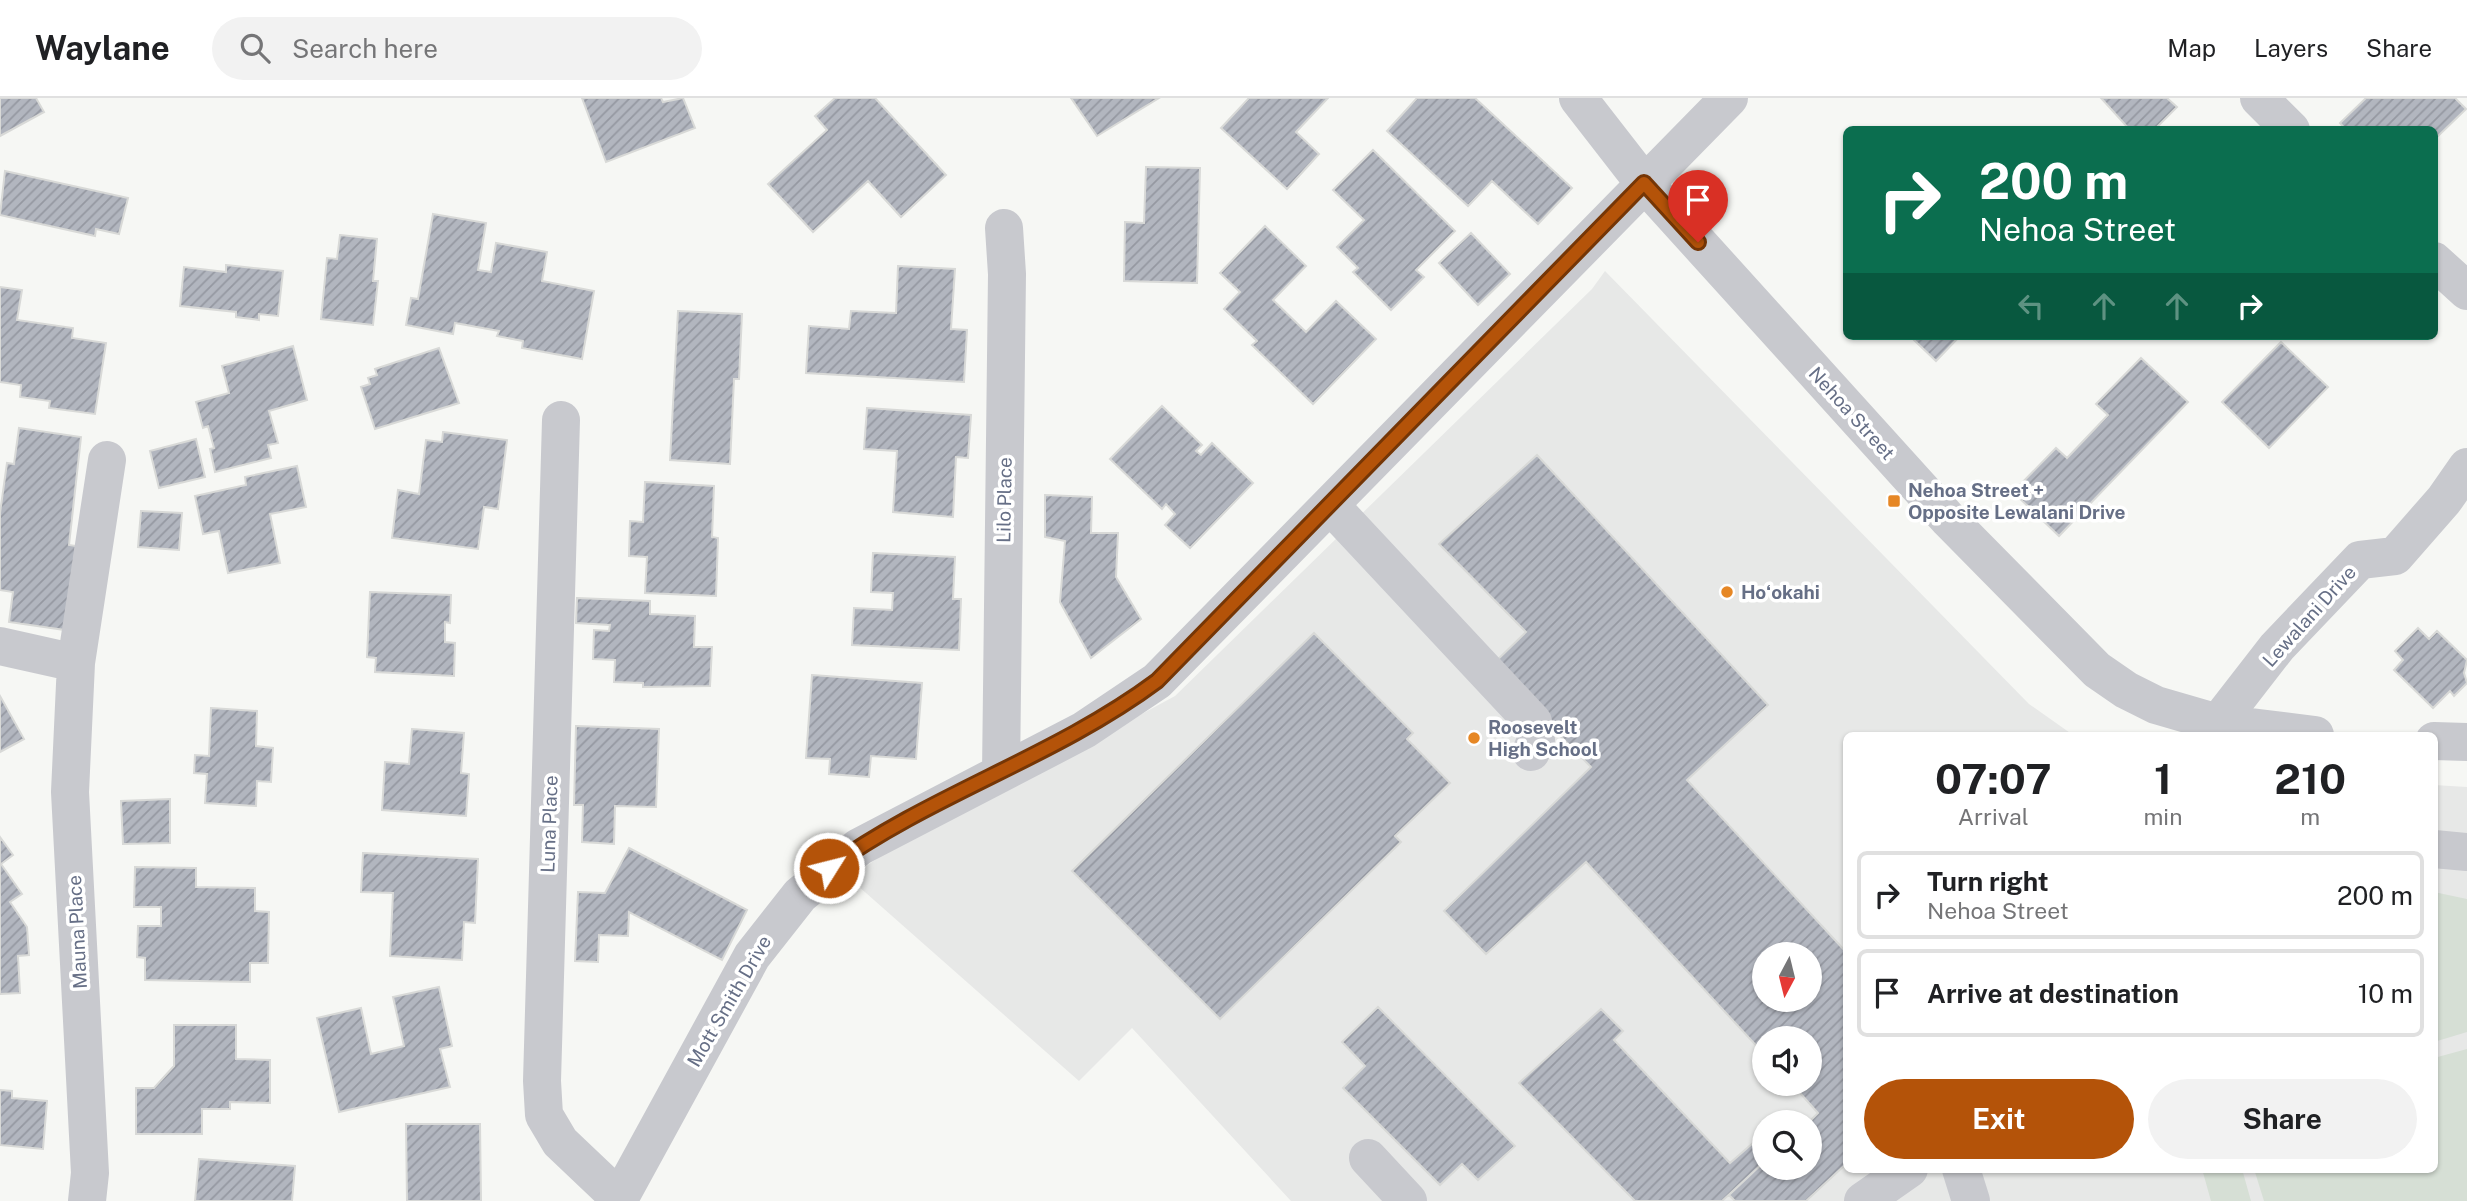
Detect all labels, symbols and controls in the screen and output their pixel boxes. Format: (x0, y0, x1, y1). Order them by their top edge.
search box (212, 17, 702, 80)
text: Waylane (35, 29, 170, 67)
icon: search (236, 29, 274, 67)
text: Search here (292, 33, 438, 64)
text: Map (2167, 34, 2216, 62)
text: Layers (2254, 34, 2328, 62)
text: Share (2366, 34, 2432, 62)
text: 200 m (1979, 152, 2128, 210)
icon: right (1864, 154, 1955, 245)
pin (1668, 170, 1728, 242)
icon: arrive (1679, 181, 1717, 219)
text: Nehoa Street (1979, 211, 2176, 248)
icon: left (2012, 287, 2050, 325)
icon: ahead (2085, 287, 2123, 325)
icon: ahead (2158, 287, 2196, 325)
icon: right (2231, 287, 2269, 325)
street label: Nehoa Street (1805, 362, 1899, 464)
street label: Lilo Place (992, 457, 1016, 543)
place label: Nehoa Street + Opposite Lewalani Drive (1908, 479, 2126, 523)
marker: Nehoa Street + Opposite Lewalani Drive (1886, 493, 1902, 509)
street label: Lewalani Drive (2258, 561, 2360, 671)
place label: Hoʻokahi (1741, 581, 1820, 603)
marker: Hoʻokahi (1719, 584, 1735, 600)
place label: Roosevelt High School (1488, 716, 1598, 760)
marker: Roosevelt High School (1466, 730, 1482, 746)
text: 07:07 (1935, 754, 2052, 803)
text: 1 (2154, 754, 2172, 803)
text: 210 (2274, 754, 2346, 803)
street label: Luna Place (536, 775, 562, 873)
text: Arrival (1958, 803, 2029, 830)
text: min (2143, 803, 2182, 830)
text: m (2300, 803, 2320, 830)
position arrow (792, 831, 866, 905)
text: Turn right (1927, 866, 2049, 897)
street label: Mauna Place (63, 875, 91, 989)
icon: right (1868, 876, 1906, 914)
text: 200 m (2337, 880, 2413, 911)
text: Nehoa Street (1927, 897, 2069, 924)
street label: Mott Smith Drive (683, 932, 775, 1070)
north arrow (1752, 942, 1822, 1012)
map controls (1752, 942, 1822, 1180)
icon: arrive (1868, 974, 1906, 1012)
text: Arrive at destination (1927, 978, 2179, 1009)
text: 10 m (2358, 978, 2413, 1009)
button: sound (1752, 1026, 1822, 1096)
button: Exit (1864, 1079, 2134, 1159)
button: Share (2148, 1079, 2417, 1159)
button: search (1752, 1110, 1822, 1180)

